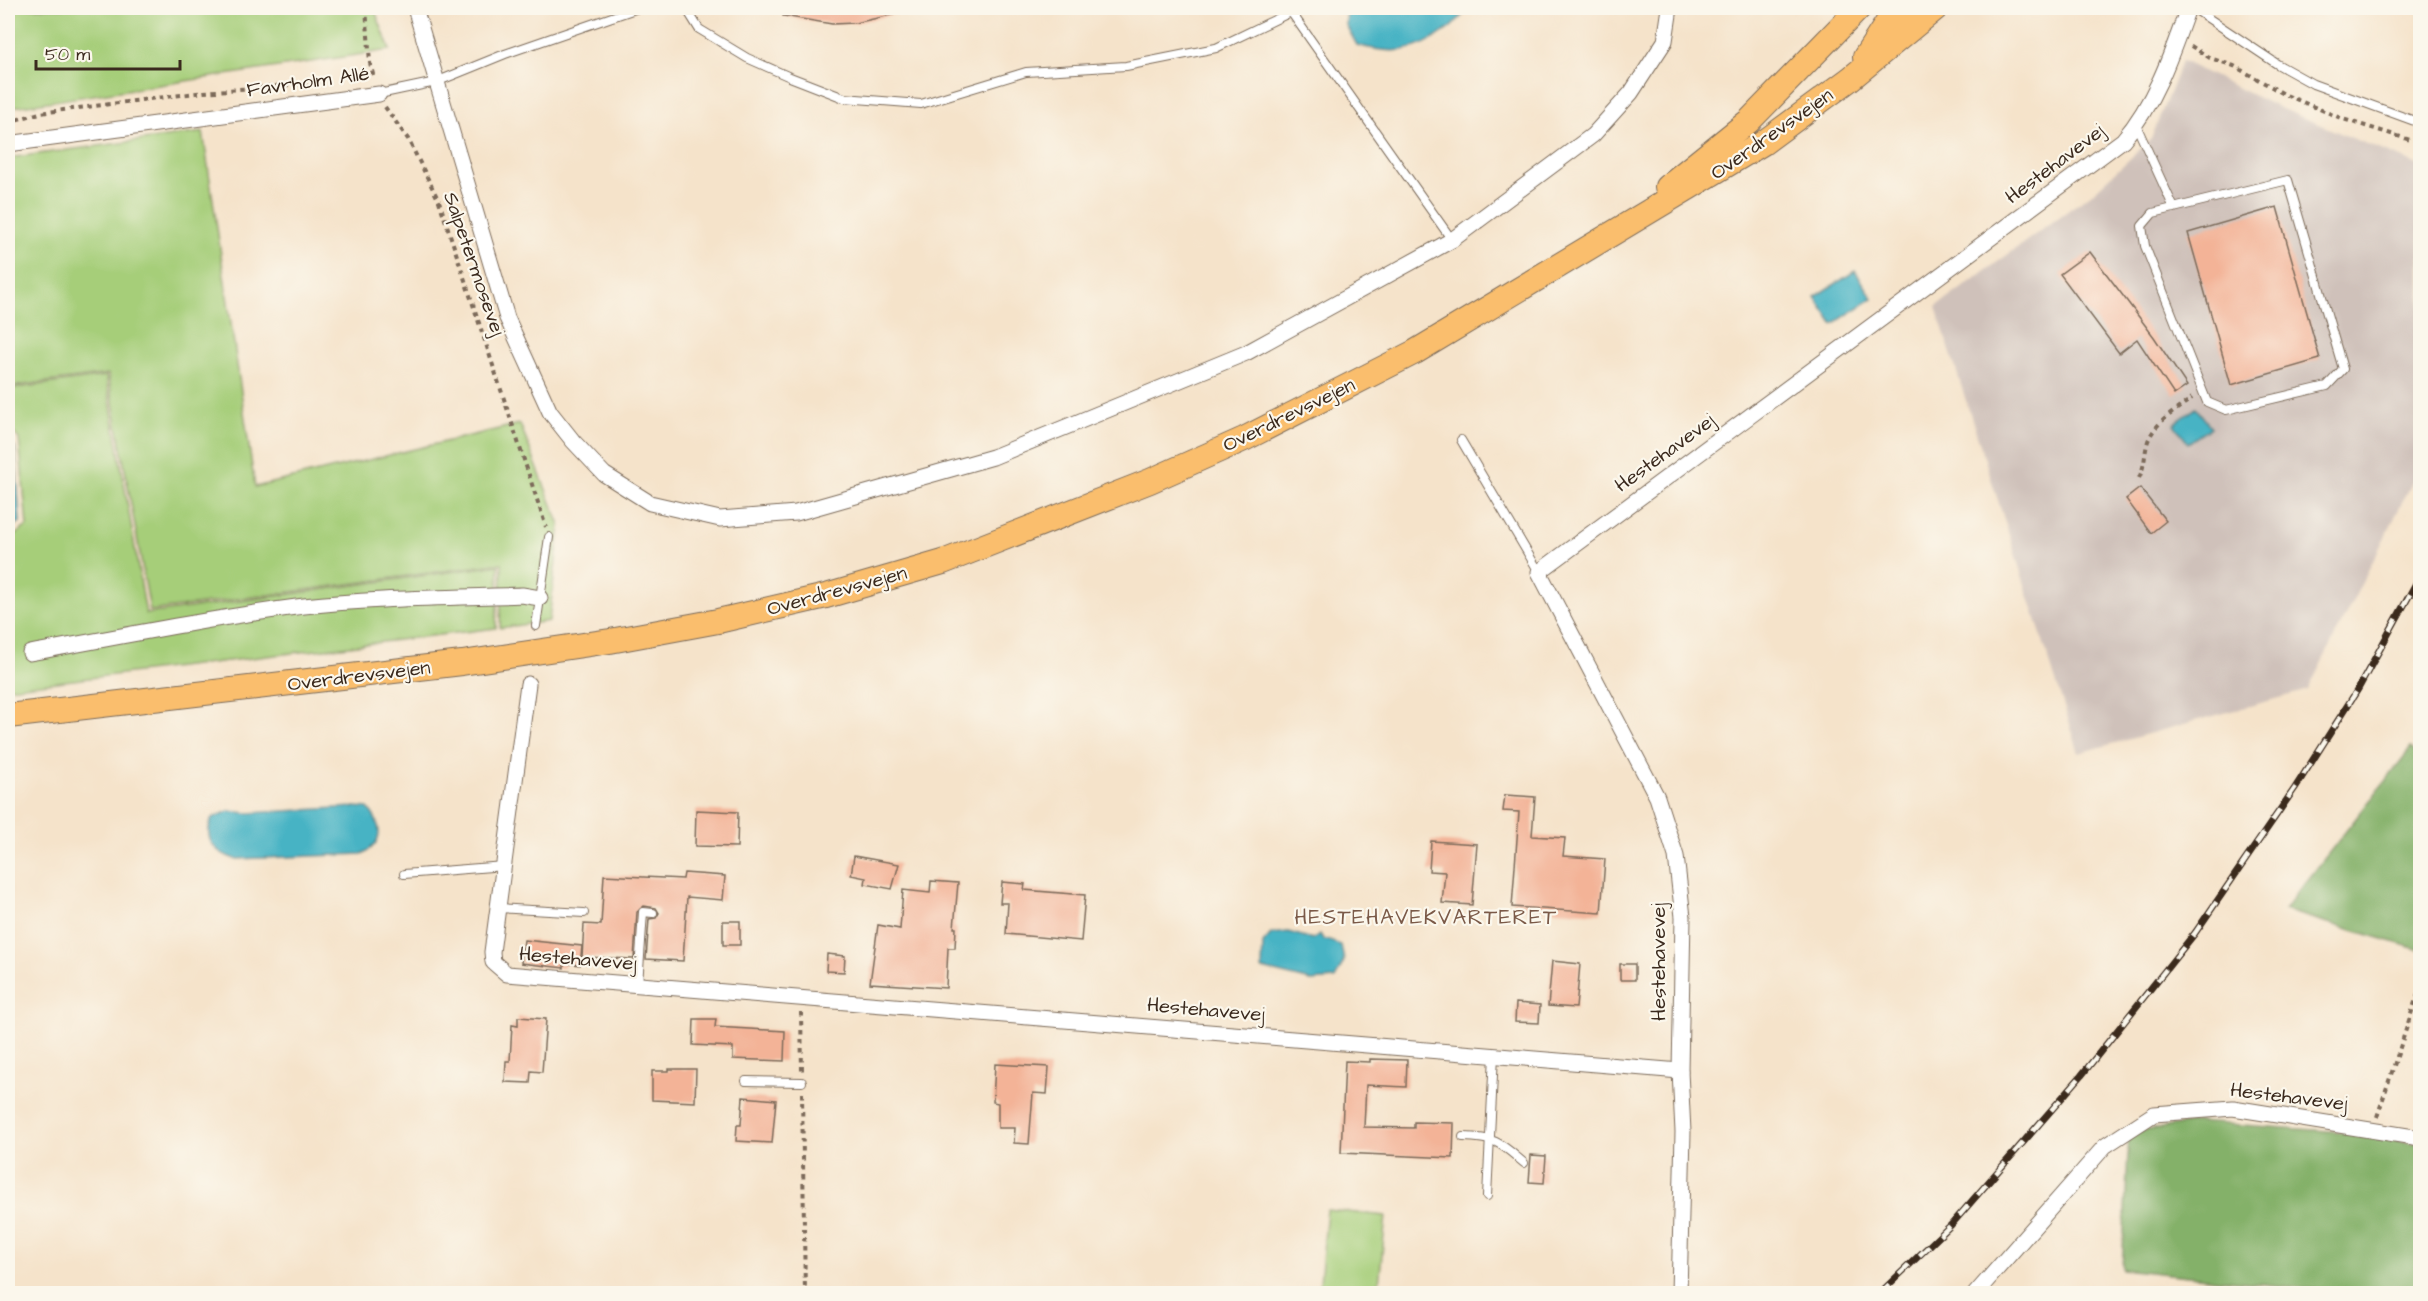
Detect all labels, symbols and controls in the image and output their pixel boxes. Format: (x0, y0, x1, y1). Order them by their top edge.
scale bar (36, 33, 180, 71)
text: 50 m (45, 42, 90, 67)
street label: Favrholm Allé (245, 60, 371, 104)
street label: Overdrevsvejen (1705, 81, 1839, 187)
street label: Hestehavevej (1999, 117, 2111, 211)
street label: Salpetermosevej (436, 188, 512, 340)
street label: Overdrevsvejen (1218, 371, 1360, 459)
street label: Hestehavevej (1609, 407, 1721, 499)
street label: Overdrevsvejen (764, 559, 910, 623)
street label: Overdrevsvejen (286, 653, 432, 699)
district label: HESTEHAVEKVARTERET (1294, 903, 1558, 932)
street label: Hestehavevej (1645, 903, 1673, 1021)
street label: Hestehavevej (518, 940, 638, 978)
street label: Hestehavevej (1146, 991, 1266, 1029)
street label: Hestehavevej (2229, 1076, 2350, 1118)

